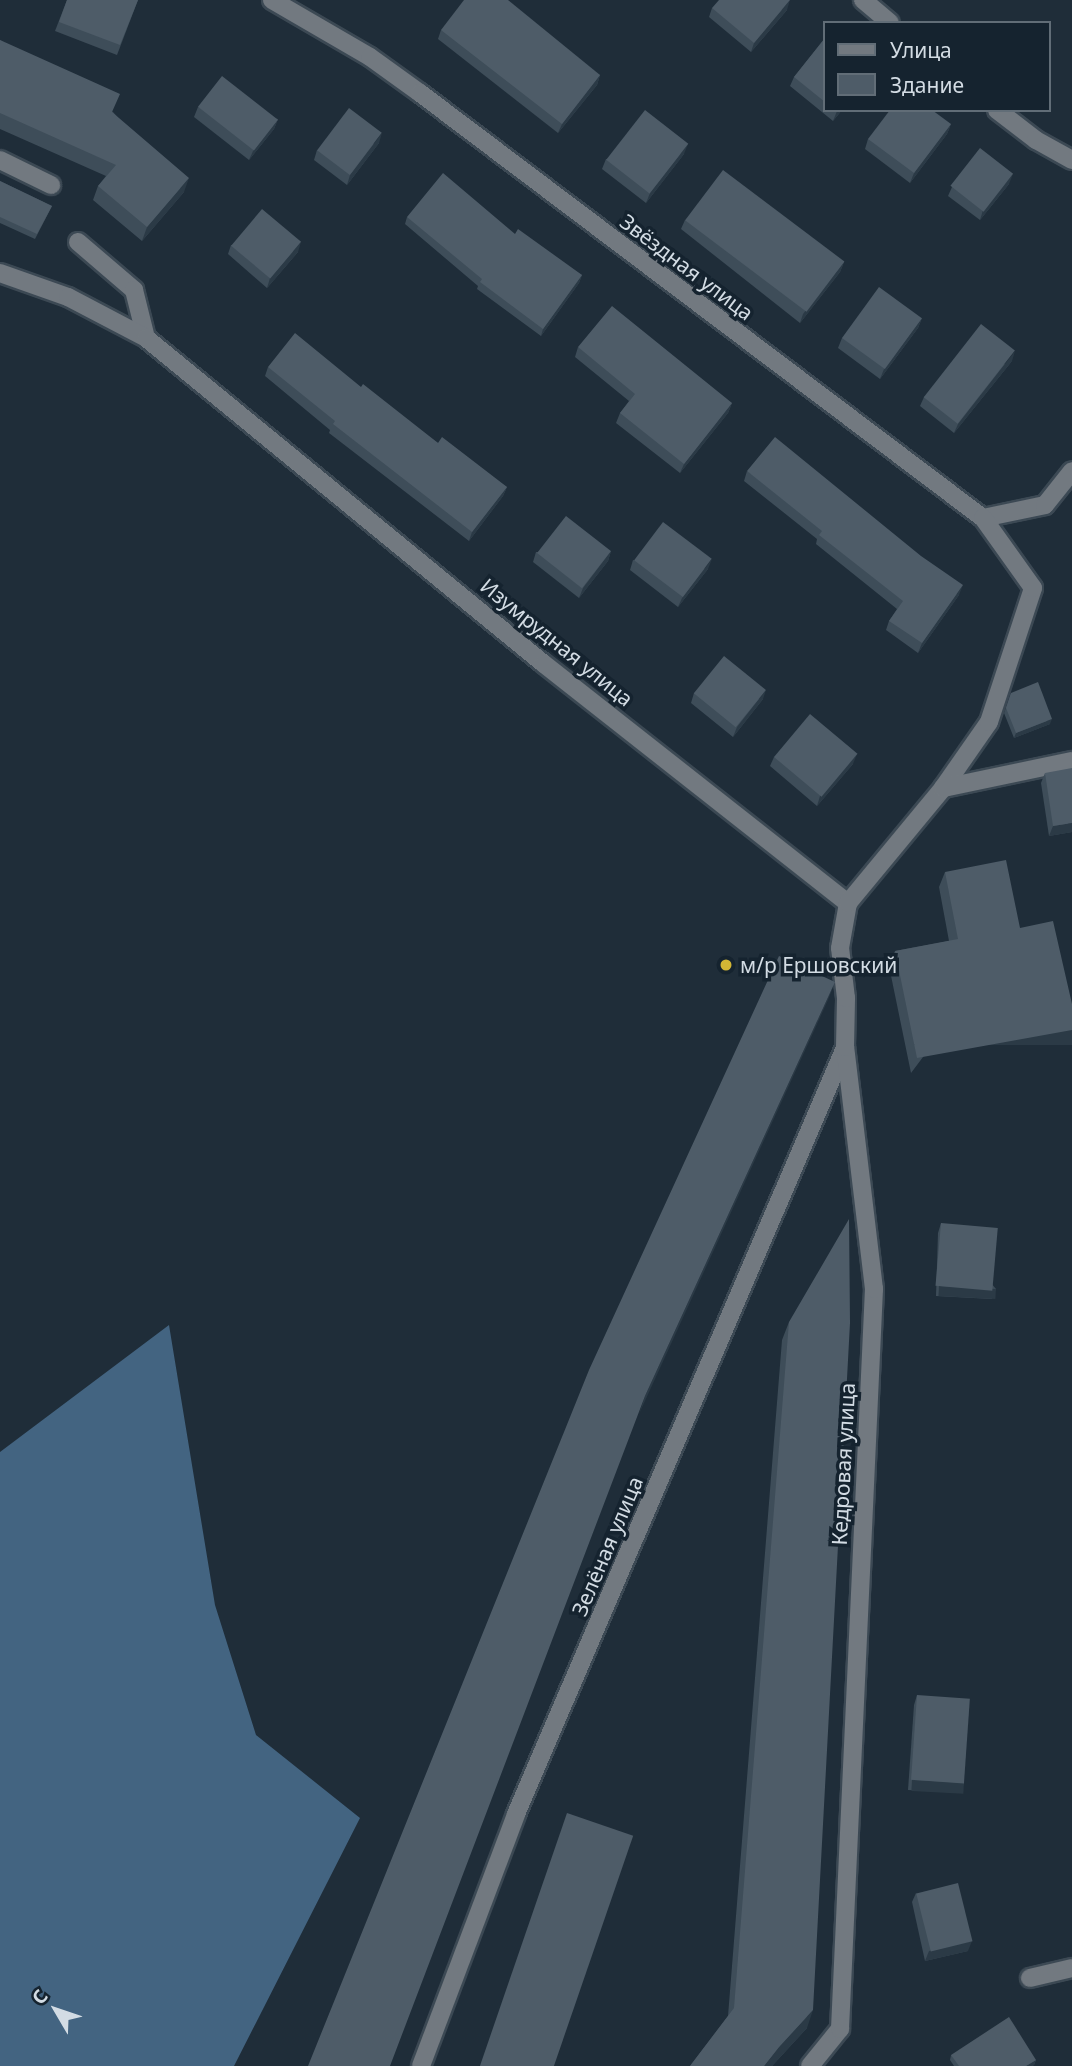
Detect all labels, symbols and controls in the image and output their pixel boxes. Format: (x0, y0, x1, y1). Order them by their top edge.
legend (824, 21, 1051, 112)
text: Улица (890, 36, 952, 64)
text: Здание (890, 71, 964, 99)
street label: Звёздная улица (615, 209, 759, 325)
street label: Изумрудная улица (476, 573, 638, 711)
place label: м/р Ершовский (740, 952, 897, 978)
marker: м/р Ершовский (718, 957, 734, 973)
street label: Кедровая улица (826, 1382, 860, 1546)
street label: Зелёная улица (566, 1472, 648, 1620)
north arrow (21, 1975, 91, 2045)
text: С (26, 1984, 54, 2010)

